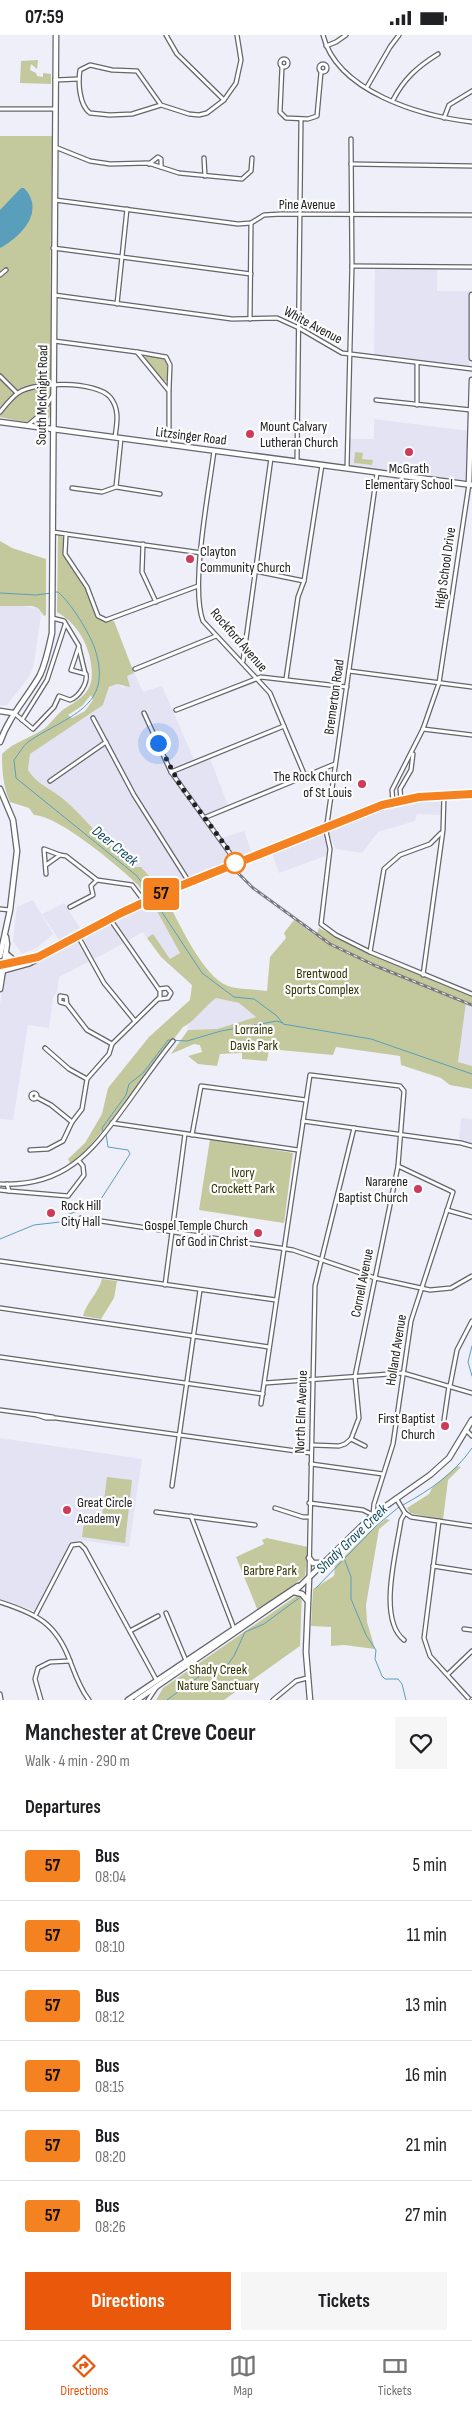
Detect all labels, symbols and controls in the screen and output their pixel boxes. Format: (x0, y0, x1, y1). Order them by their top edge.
text: 07:59 (25, 6, 64, 29)
street label: Pine Avenue (279, 196, 335, 213)
street label: White Avenue (281, 302, 345, 348)
street label: South McKnight Road (33, 345, 51, 445)
place label: Mount Calvary Lutheran Church (260, 418, 338, 451)
street label: Litzsinger Road (154, 423, 228, 449)
marker: Mount Calvary Lutheran Church (244, 428, 256, 440)
marker: McGrath Elementary School (403, 446, 415, 458)
place label: McGrath Elementary School (365, 460, 453, 493)
street label: High School Drive (431, 526, 459, 610)
place label: Clayton Community Church (200, 543, 291, 576)
marker: Clayton Community Church (184, 553, 196, 565)
street label: Rockford Avenue (207, 605, 271, 675)
street label: Bremerton Road (320, 658, 348, 736)
your location (146, 731, 171, 756)
place label: The Rock Church of St Louis (273, 768, 352, 801)
marker: The Rock Church of St Louis (356, 778, 368, 790)
water label: Deer Creek (88, 822, 142, 871)
unlabelled marker (224, 852, 246, 874)
line badge: 57 (138, 878, 184, 910)
text: 57 (153, 883, 169, 904)
park label: Brentwood Sports Complex (285, 965, 360, 998)
park label: Lorraine Davis Park (230, 1021, 279, 1054)
park label: Ivory Crockett Park (211, 1164, 276, 1197)
place label: Nararene Baptist Church (338, 1173, 408, 1206)
marker: Nararene Baptist Church (412, 1183, 424, 1195)
place label: Rock Hill City Hall (61, 1197, 101, 1230)
marker: Rock Hill City Hall (45, 1207, 57, 1219)
place label: Gospel Temple Church of God in Christ (144, 1217, 248, 1250)
marker: Gospel Temple Church of God in Christ (252, 1227, 264, 1239)
street label: Cornell Avenue (347, 1247, 377, 1319)
street label: Holland Avenue (382, 1313, 410, 1387)
street label: North Elm Avenue (291, 1370, 311, 1454)
place label: First Baptist Church (378, 1410, 435, 1443)
marker: First Baptist Church (439, 1420, 451, 1432)
place label: Great Circle Academy (76, 1494, 132, 1527)
water label: Shady Grove Creek (312, 1500, 392, 1578)
marker: Great Circle Academy (61, 1504, 73, 1516)
park label: Barbre Park (243, 1562, 297, 1579)
park label: Shady Creek Nature Sanctuary (177, 1661, 260, 1694)
button: heart (395, 1717, 447, 1769)
text: Manchester at Creve Coeur (25, 1718, 256, 1747)
text: Walk · 4 min · 290 m (25, 1752, 130, 1771)
text: Departures (25, 1796, 101, 1819)
text: Bus (95, 1845, 120, 1868)
text: 5 min (412, 1854, 447, 1877)
text: 57 (45, 1855, 60, 1876)
text: 08:04 (95, 1868, 126, 1887)
text: Bus (95, 1915, 120, 1938)
text: 11 min (407, 1924, 447, 1947)
text: 57 (45, 1925, 60, 1946)
text: 08:10 (95, 1938, 125, 1957)
text: Bus (95, 1985, 120, 2008)
text: 13 min (406, 1994, 447, 2017)
text: 57 (45, 1995, 60, 2016)
text: 08:12 (95, 2008, 125, 2027)
text: Bus (95, 2055, 120, 2078)
text: 16 min (405, 2064, 447, 2087)
text: 57 (45, 2065, 60, 2086)
text: 08:15 (95, 2078, 124, 2097)
text: Bus (95, 2125, 120, 2148)
text: 21 min (406, 2134, 447, 2157)
text: 57 (45, 2135, 60, 2156)
text: 08:20 (95, 2148, 126, 2167)
text: Bus (95, 2195, 120, 2218)
text: 27 min (405, 2204, 447, 2227)
text: 57 (45, 2205, 60, 2226)
text: 08:26 (95, 2218, 126, 2237)
button: Directions (25, 2272, 231, 2330)
button: Tickets (241, 2272, 447, 2330)
tab: Directions (60, 2352, 108, 2399)
tab: Map (229, 2352, 257, 2399)
tab: Tickets (378, 2352, 412, 2399)

